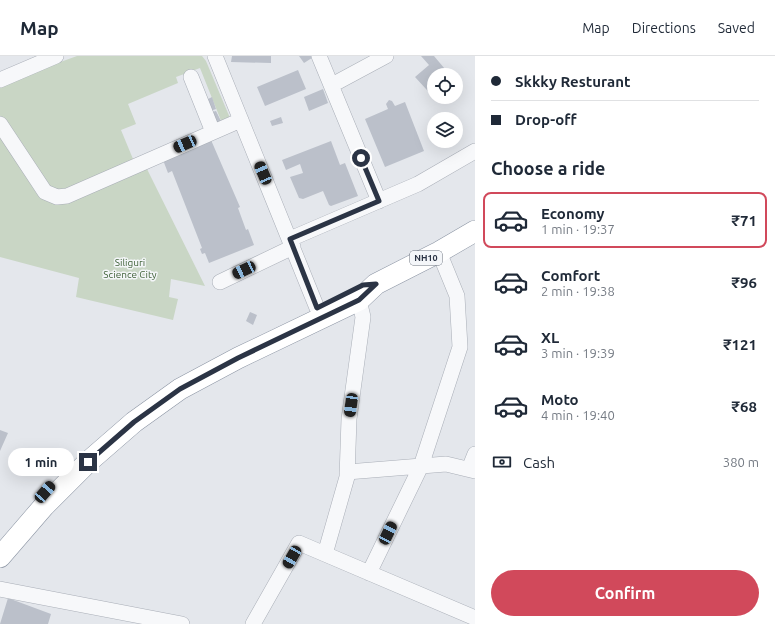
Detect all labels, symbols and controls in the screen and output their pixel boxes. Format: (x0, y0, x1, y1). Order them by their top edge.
text: Map (20, 17, 59, 39)
text: Map (582, 20, 610, 36)
text: Directions (632, 20, 696, 36)
text: Saved (718, 20, 755, 36)
map controls (427, 68, 463, 148)
button: locate (427, 68, 463, 104)
text: Skkky Resturant (515, 73, 630, 90)
text: Drop-off (515, 111, 577, 128)
button: layers (427, 112, 463, 148)
car (172, 134, 198, 154)
route start (352, 149, 370, 167)
text: Choose a ride (491, 158, 605, 178)
car (253, 160, 273, 186)
icon: car (493, 202, 529, 238)
text: Economy (541, 205, 605, 222)
text: ₹71 (732, 212, 757, 229)
text: 1 min · 19:37 (541, 222, 615, 236)
road number: NH10 (410, 251, 442, 265)
park label: Siliguri Science City (103, 257, 157, 280)
car (231, 259, 257, 281)
icon: car (493, 264, 529, 300)
text: Comfort (541, 267, 600, 284)
text: ₹96 (732, 274, 757, 291)
text: 2 min · 19:38 (541, 284, 615, 298)
icon: car (493, 326, 529, 362)
text: XL (541, 329, 559, 346)
text: ₹121 (723, 336, 757, 353)
text: 3 min · 19:39 (541, 346, 615, 360)
icon: car (493, 388, 529, 424)
text: Moto (541, 391, 579, 408)
car (343, 392, 359, 418)
text: ₹68 (732, 398, 757, 415)
text: 4 min · 19:40 (541, 408, 615, 422)
callout: 1 min (8, 448, 74, 476)
icon: cash (491, 451, 513, 473)
route end (79, 453, 97, 471)
text: Cash (523, 454, 555, 471)
text: 1 min (25, 455, 57, 469)
text: 380 m (723, 455, 759, 469)
car (33, 479, 57, 505)
car (377, 520, 399, 546)
car (281, 544, 303, 570)
button: Confirm (491, 570, 759, 616)

